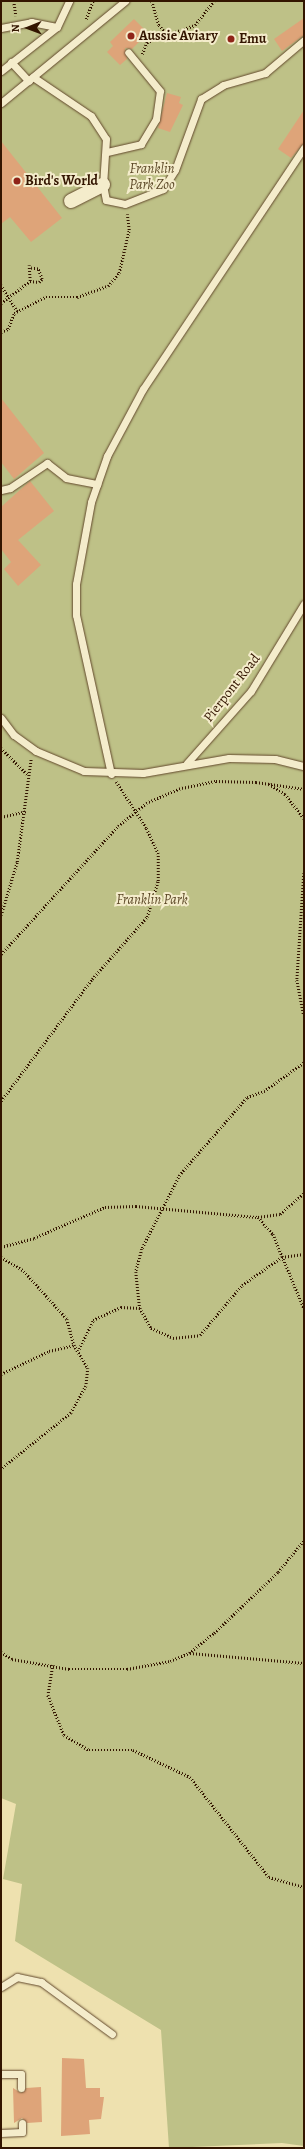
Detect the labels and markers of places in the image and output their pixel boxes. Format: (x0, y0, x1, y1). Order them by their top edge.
place label: Aussie Aviary (139, 28, 218, 44)
marker: Aussie Aviary (126, 31, 136, 41)
place label: Emu (239, 31, 266, 47)
marker: Emu (226, 34, 236, 44)
place label: Bird's World (25, 173, 98, 189)
marker: Bird's World (12, 176, 22, 186)

